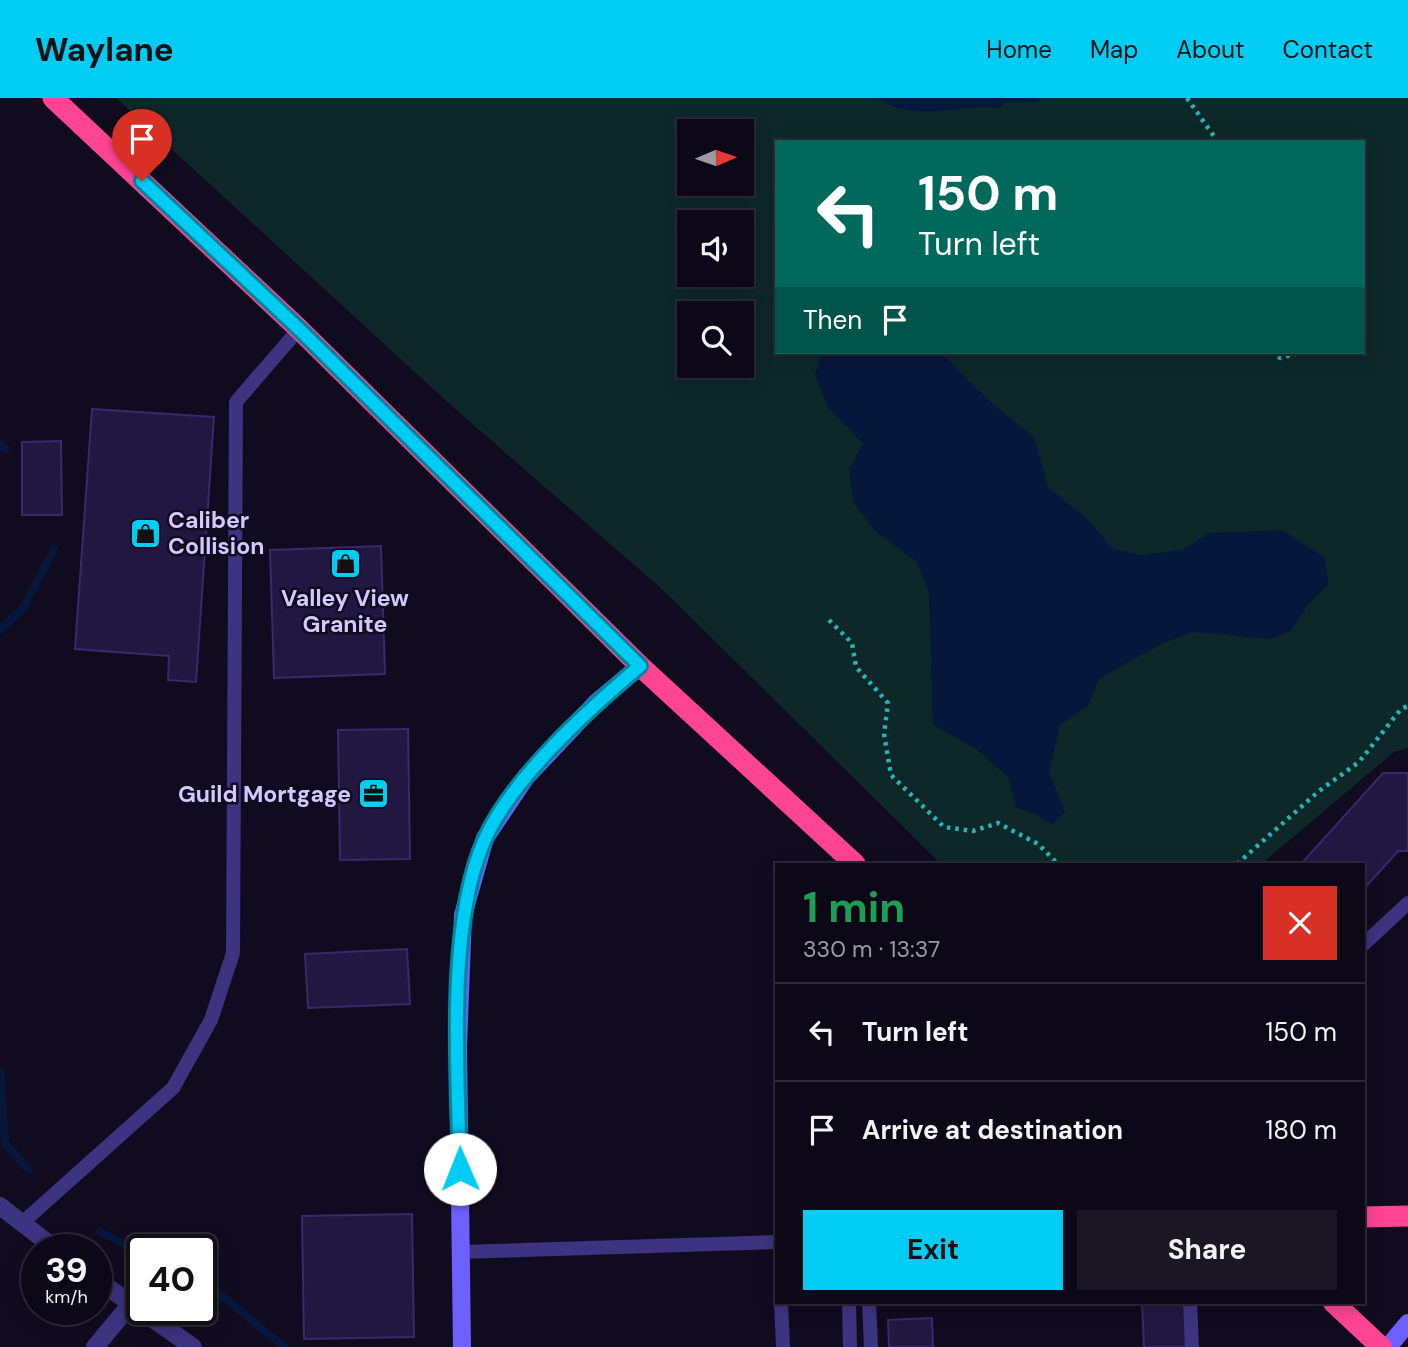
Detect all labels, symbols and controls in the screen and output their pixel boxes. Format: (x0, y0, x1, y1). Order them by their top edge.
text: Waylane (35, 28, 174, 71)
text: Home (986, 34, 1052, 65)
text: Map (1090, 34, 1138, 65)
text: About (1176, 34, 1245, 65)
text: Contact (1283, 34, 1373, 65)
pin (112, 109, 172, 181)
north arrow (677, 119, 754, 196)
map controls (677, 119, 754, 378)
icon: arrive (123, 120, 161, 158)
text: 150 m (918, 161, 1058, 225)
icon: left (803, 168, 894, 259)
button: sound (677, 210, 754, 287)
text: Turn left (918, 223, 1040, 265)
button: search (677, 301, 754, 378)
icon: arrive (876, 301, 914, 339)
text: Then (803, 303, 862, 337)
place label: Caliber Collision (168, 505, 264, 561)
shop icon: Caliber Collision (128, 516, 162, 550)
shop icon: Valley View Granite (328, 547, 362, 581)
place label: Valley View Granite (281, 583, 409, 639)
office icon: Guild Mortgage (357, 777, 391, 811)
place label: Guild Mortgage (178, 779, 351, 809)
text: 1 min (803, 880, 905, 935)
button: close (1263, 886, 1337, 960)
text: 330 m · 13:37 (803, 934, 940, 964)
icon: left (803, 1013, 841, 1051)
text: Turn left (862, 1015, 969, 1049)
text: 150 m (1265, 1015, 1337, 1049)
icon: arrive (803, 1111, 841, 1149)
text: Arrive at destination (862, 1113, 1123, 1147)
text: 180 m (1265, 1113, 1337, 1147)
position arrow (423, 1132, 497, 1206)
button: Exit (803, 1210, 1063, 1290)
button: Share (1077, 1210, 1337, 1290)
speed limit sign: 40 (126, 1234, 217, 1325)
text: 39 (45, 1247, 88, 1293)
text: km/h (45, 1285, 88, 1309)

